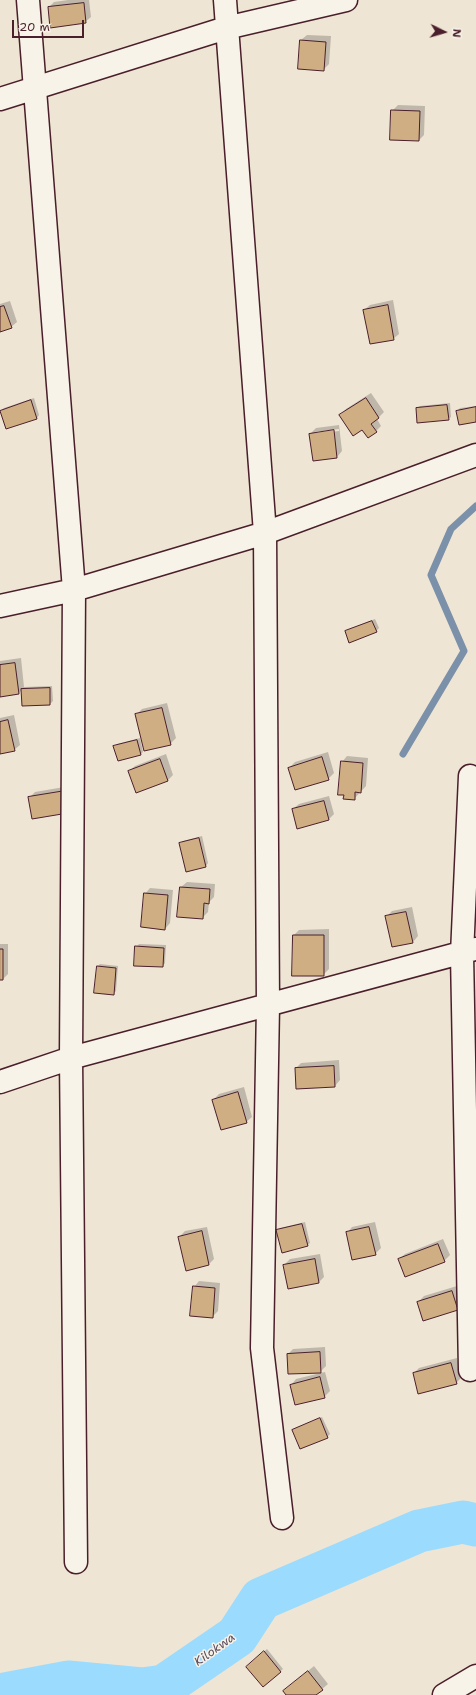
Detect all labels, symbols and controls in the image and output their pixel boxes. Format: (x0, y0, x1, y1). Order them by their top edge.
scale bar (14, 12, 86, 38)
north arrow (424, 12, 464, 52)
text: 20 m (19, 19, 50, 35)
text: N (449, 28, 464, 38)
water label: Kilokwa (192, 1630, 238, 1670)

